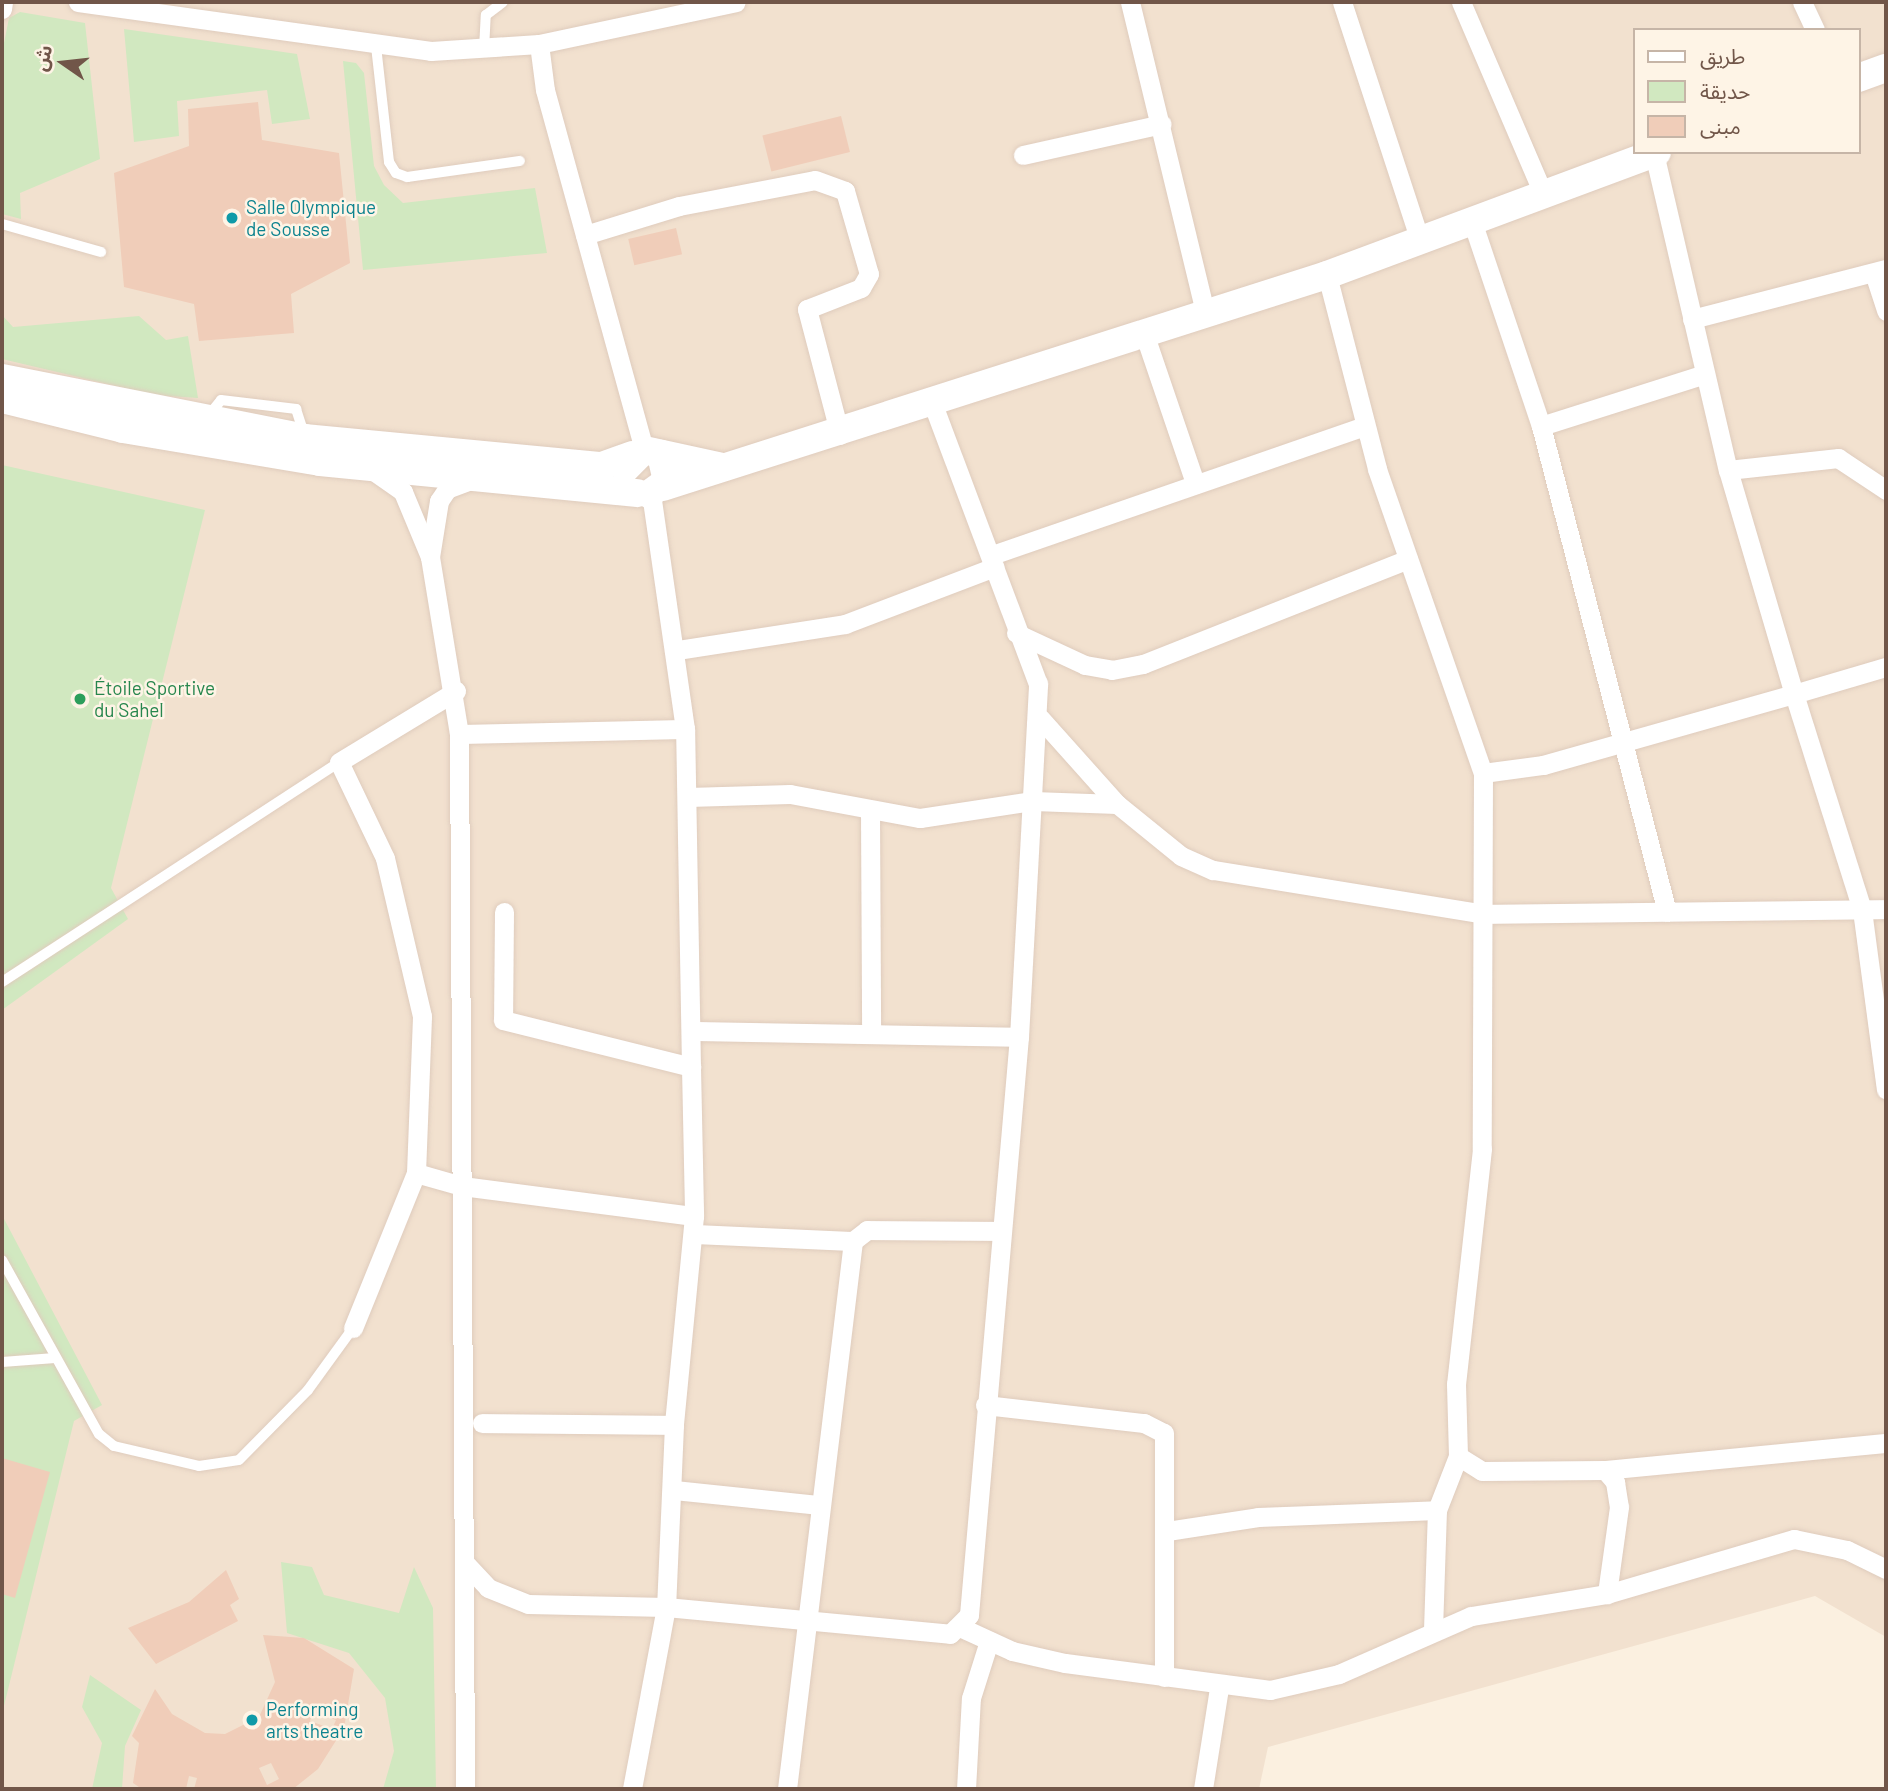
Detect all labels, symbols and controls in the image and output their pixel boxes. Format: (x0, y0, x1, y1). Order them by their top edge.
north arrow (28, 28, 98, 98)
legend (1632, 28, 1860, 154)
text: ش (28, 42, 56, 73)
text: طريق (1700, 43, 1745, 68)
text: حديقة (1700, 78, 1750, 103)
text: مبنى (1700, 113, 1741, 138)
place label: Salle Olympique de Sousse (246, 196, 376, 240)
marker: Salle Olympique de Sousse (224, 210, 240, 226)
place label: Étoile Sportive du Sahel (94, 677, 215, 721)
marker: Étoile Sportive du Sahel (72, 691, 88, 707)
place label: Performing arts theatre (266, 1698, 363, 1742)
marker: Performing arts theatre (244, 1712, 260, 1728)

